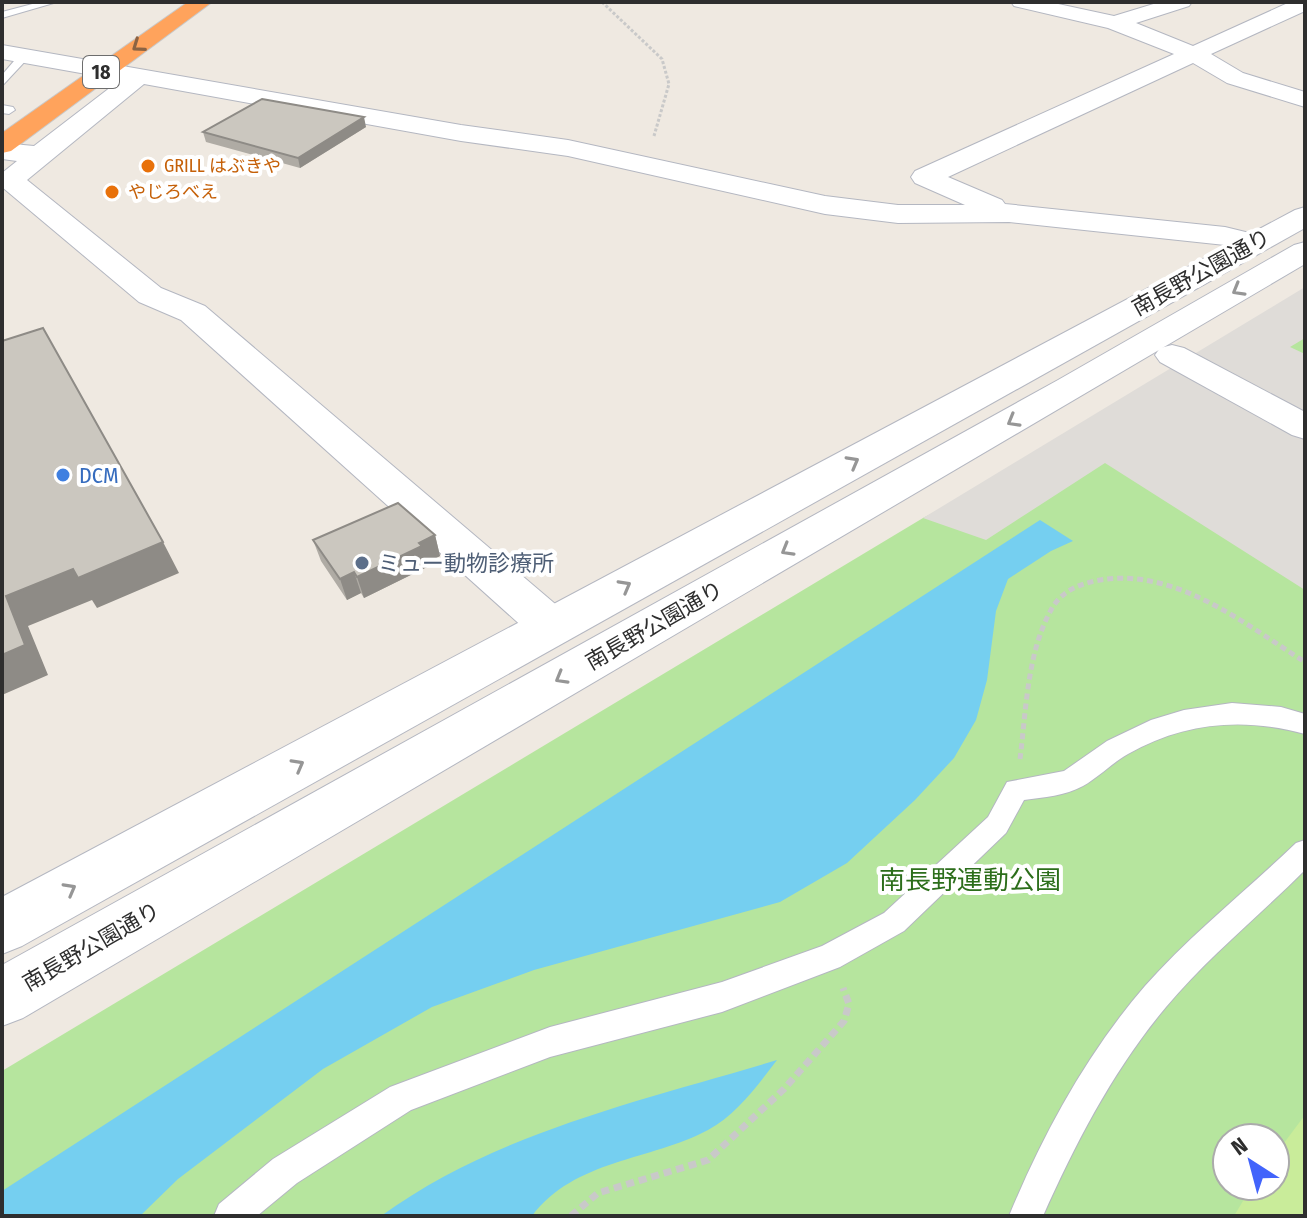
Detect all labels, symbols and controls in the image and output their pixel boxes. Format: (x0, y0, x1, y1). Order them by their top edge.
one-way arrow (133, 36, 147, 51)
road number: 18 (83, 56, 119, 88)
place label: GRILL はぶきや (164, 155, 281, 177)
marker: GRILL はぶきや (139, 157, 157, 175)
place label: やじろべえ (128, 181, 218, 203)
marker: やじろべえ (103, 183, 121, 201)
street label: 南長野公園通り (1127, 223, 1275, 322)
one-way arrow (1232, 280, 1247, 296)
one-way arrow (1007, 411, 1022, 427)
one-way arrow (845, 456, 860, 471)
place label: DCM (79, 462, 119, 489)
marker: DCM (54, 466, 72, 484)
one-way arrow (781, 540, 796, 556)
place label: ミュー動物診療所 (378, 550, 554, 577)
marker: ミュー動物診療所 (353, 554, 371, 572)
street label: 南長野公園通り (581, 575, 728, 676)
one-way arrow (616, 580, 631, 596)
one-way arrow (555, 668, 570, 684)
one-way arrow (290, 759, 305, 774)
park label: 南長野運動公園 (879, 865, 1061, 896)
one-way arrow (62, 884, 77, 899)
street label: 南長野公園通り (18, 896, 165, 997)
north arrow (1211, 1122, 1291, 1202)
text: N (1226, 1131, 1253, 1161)

